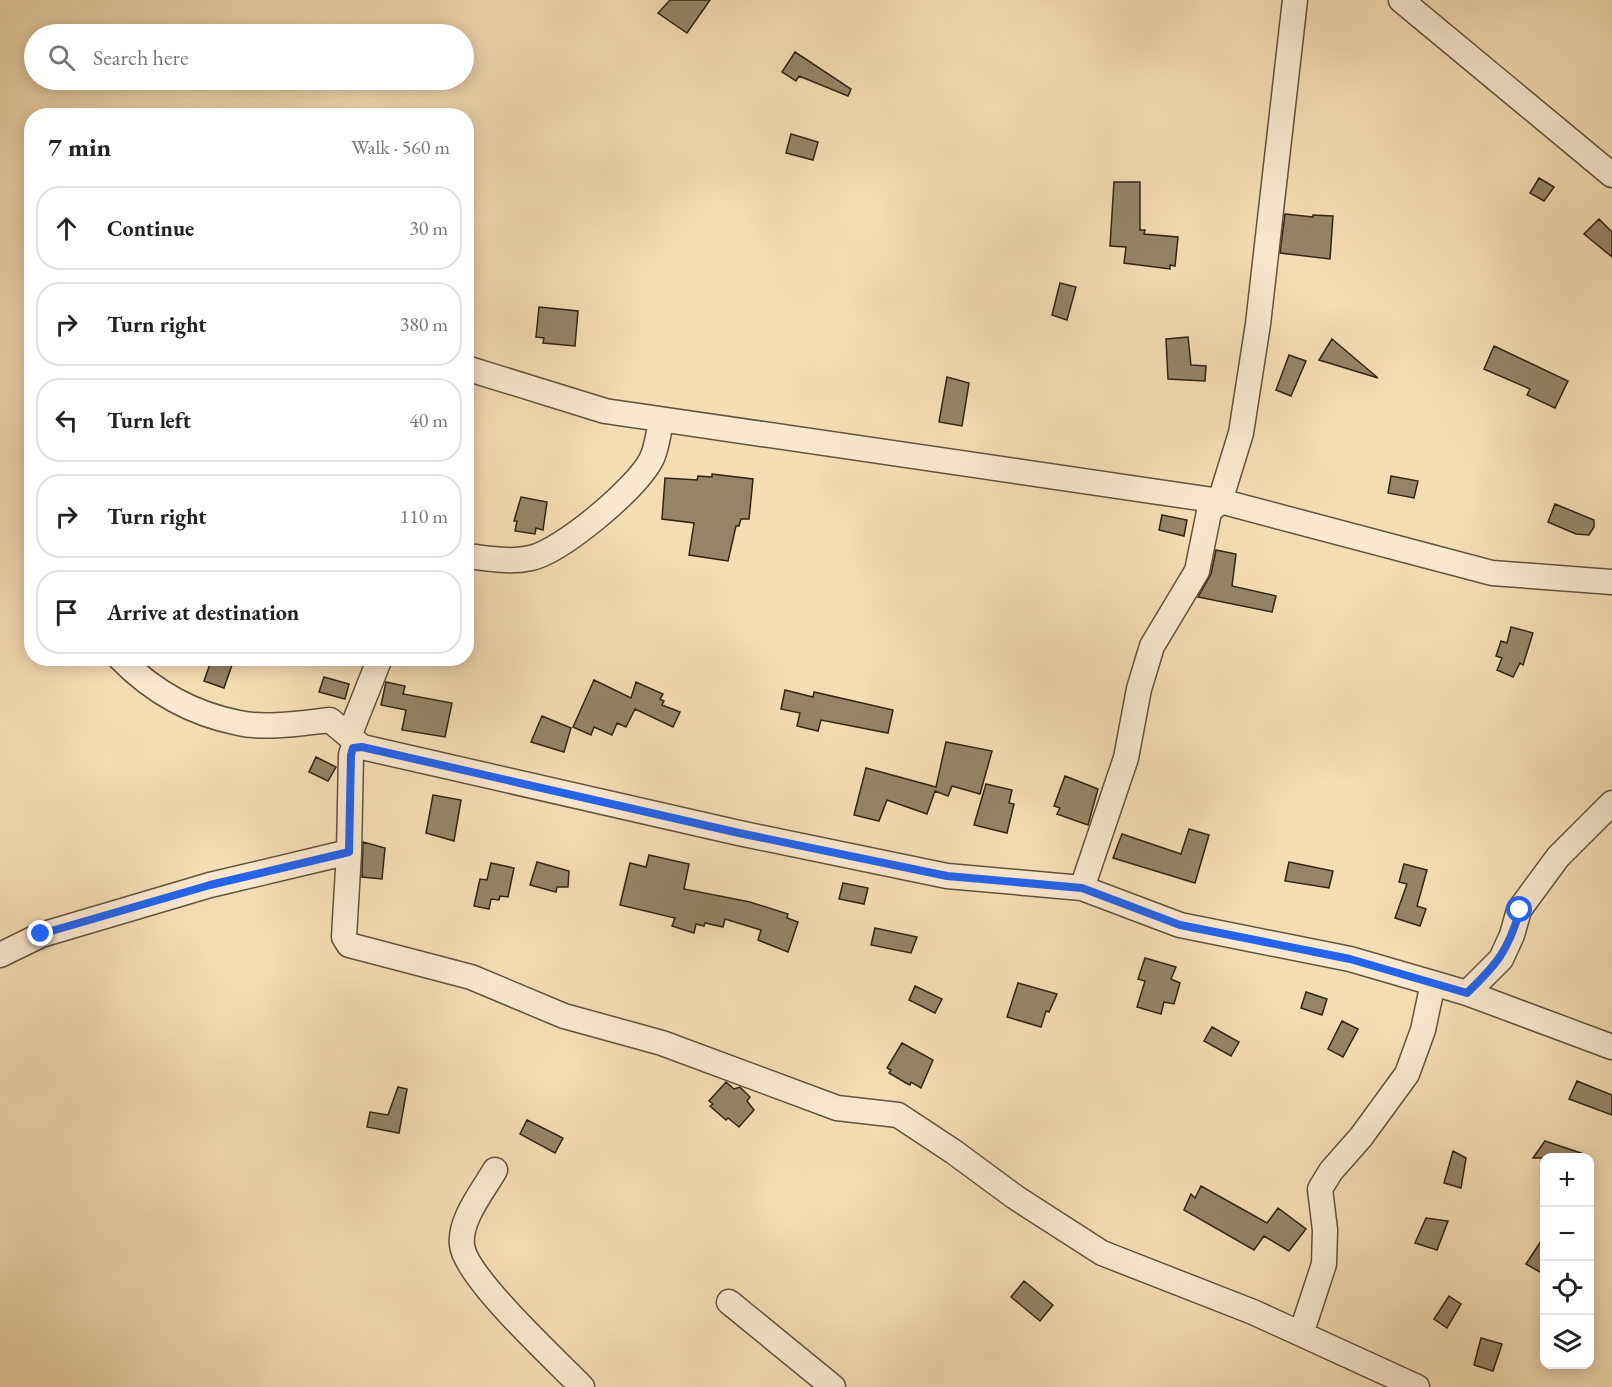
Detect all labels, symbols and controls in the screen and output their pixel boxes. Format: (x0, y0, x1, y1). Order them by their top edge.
search box (24, 24, 474, 90)
icon: search (45, 41, 78, 74)
text: Search here (93, 43, 188, 72)
text: 7 min (48, 130, 111, 164)
text: Walk · 560 m (351, 134, 450, 160)
icon: ahead (50, 212, 83, 245)
text: Continue (107, 214, 194, 243)
text: 30 m (409, 215, 448, 241)
icon: right (50, 308, 83, 341)
text: Turn right (107, 310, 206, 339)
text: 380 m (400, 311, 448, 337)
icon: left (50, 404, 83, 437)
text: Turn left (107, 406, 191, 435)
text: 40 m (409, 407, 448, 433)
icon: right (50, 500, 83, 533)
text: Turn right (107, 502, 206, 531)
text: 110 m (400, 503, 448, 529)
icon: arrive (50, 596, 83, 629)
text: Arrive at destination (107, 598, 299, 627)
route start (1506, 896, 1532, 922)
route end (27, 920, 53, 946)
map controls (1540, 1153, 1594, 1369)
button: + (1540, 1153, 1594, 1207)
button: − (1540, 1207, 1594, 1261)
button: locate (1540, 1261, 1594, 1315)
button: layers (1540, 1315, 1594, 1369)

